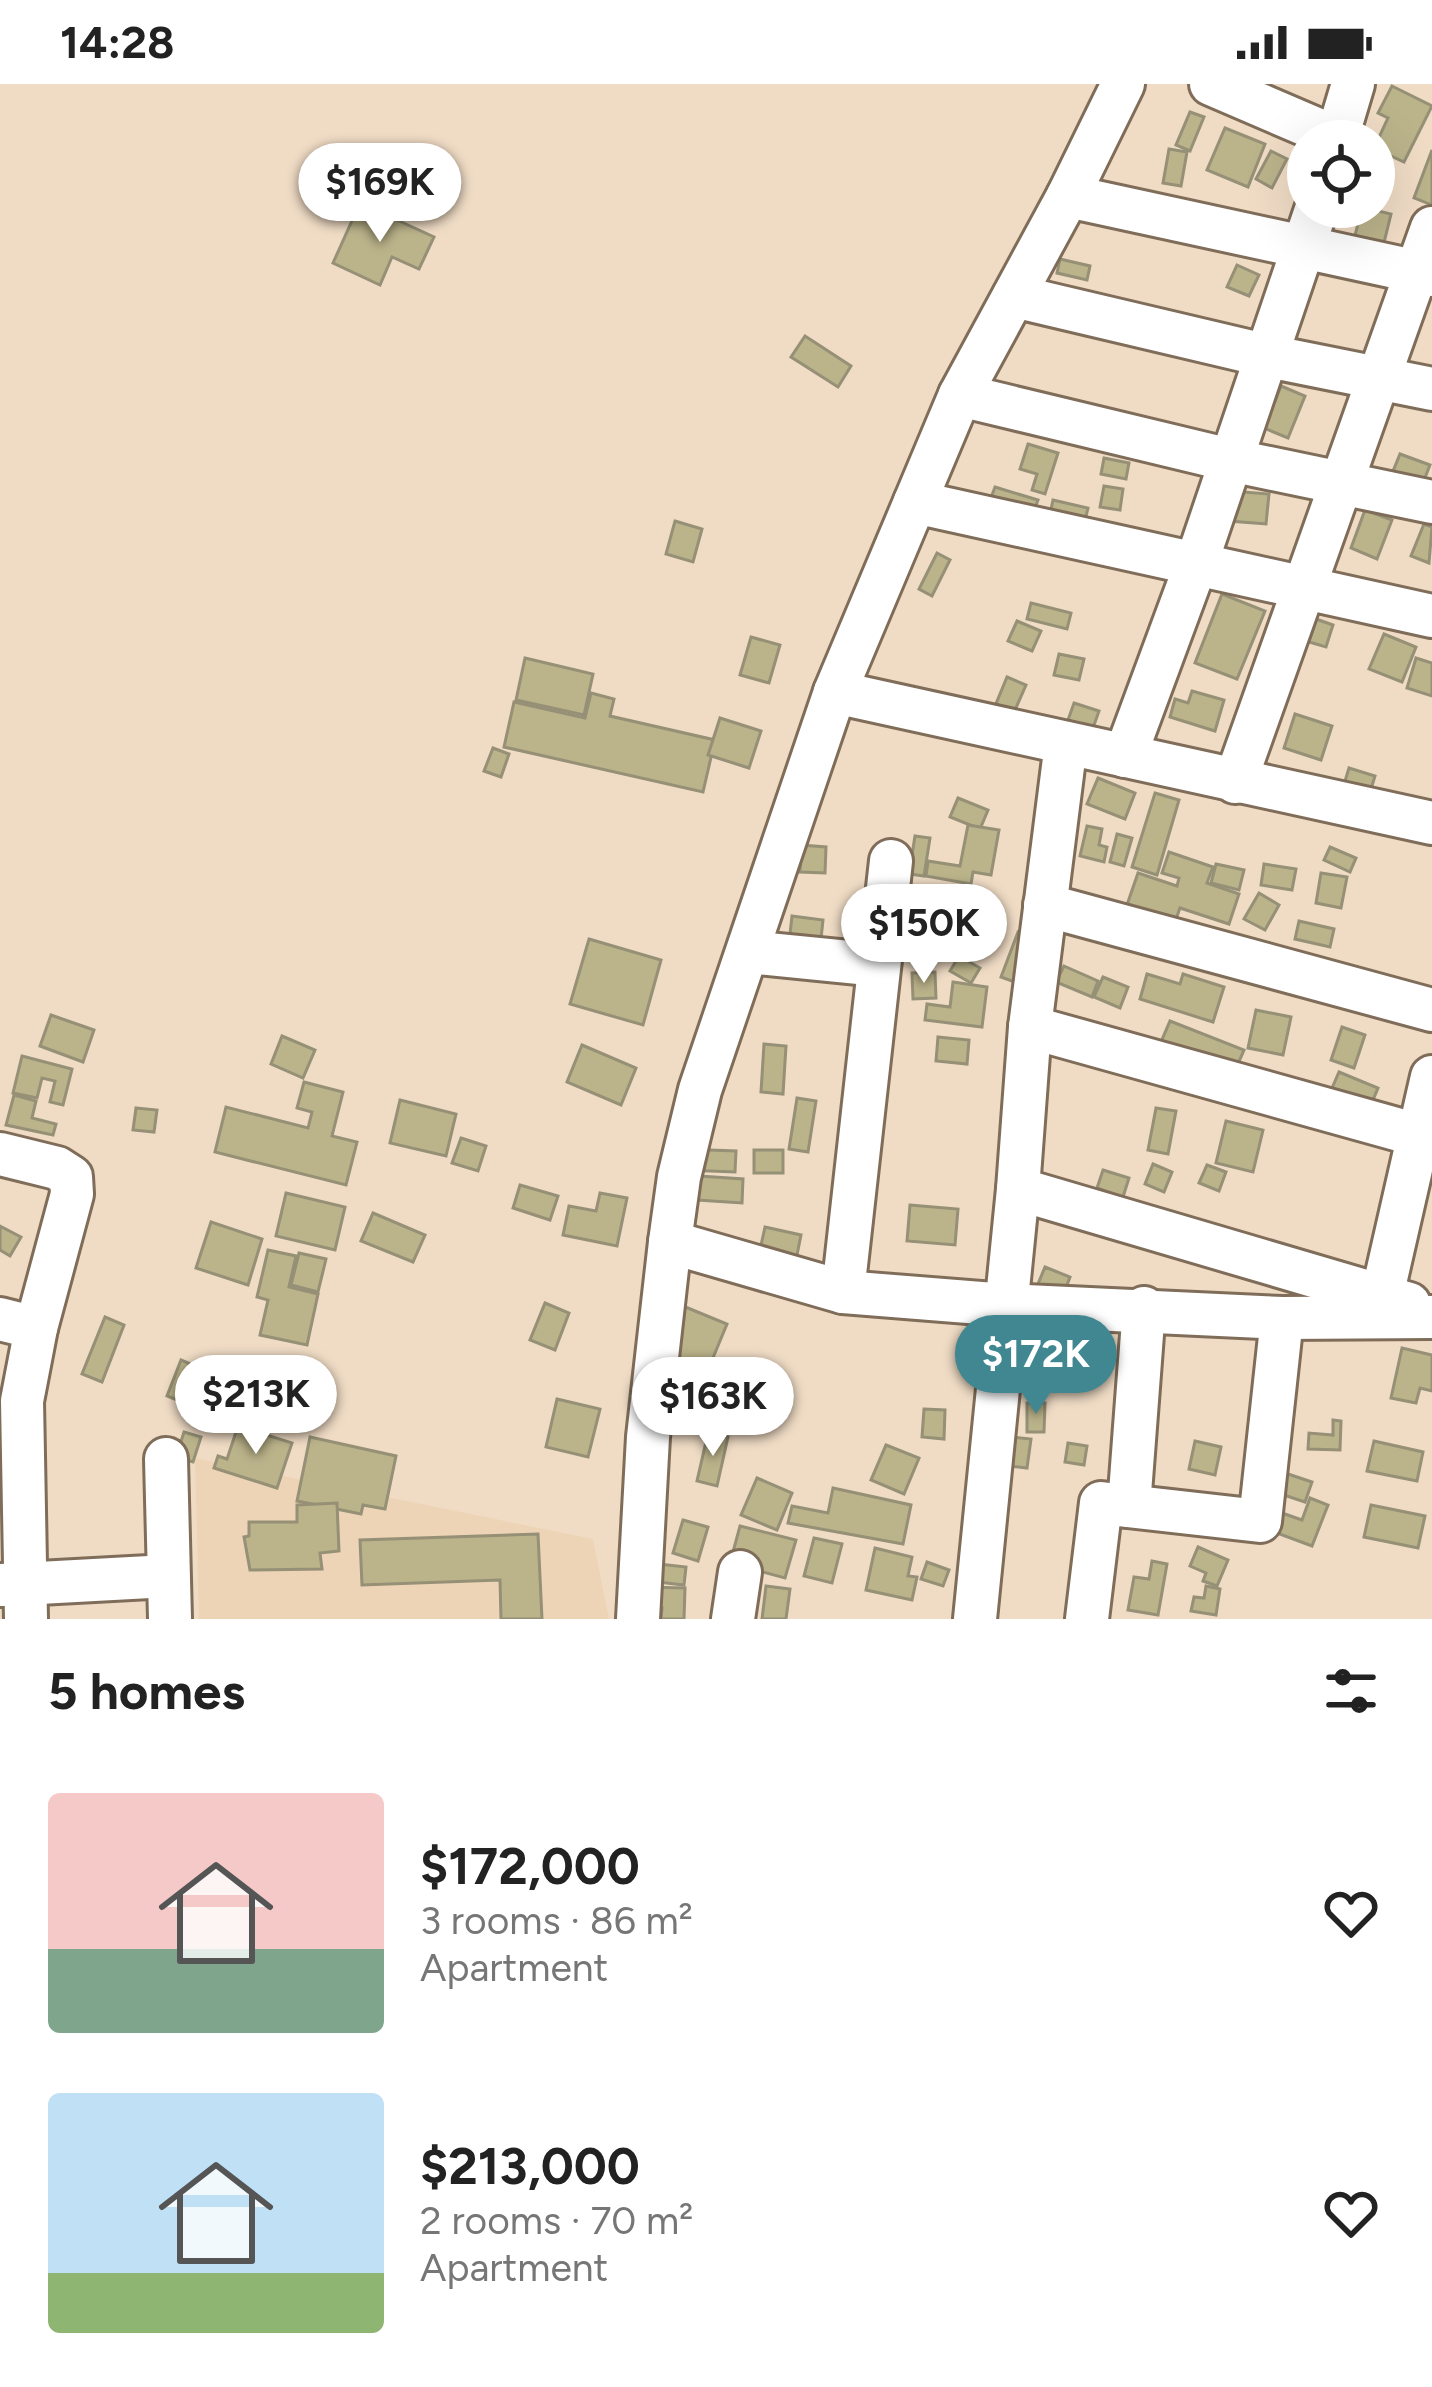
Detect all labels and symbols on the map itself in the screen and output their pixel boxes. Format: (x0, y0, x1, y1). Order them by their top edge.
pin: $169K (296, 143, 464, 245)
pin: $150K (840, 884, 1008, 986)
pin: $172K (952, 1315, 1120, 1417)
pin: $213K (172, 1355, 340, 1457)
pin: $163K (629, 1357, 797, 1459)

